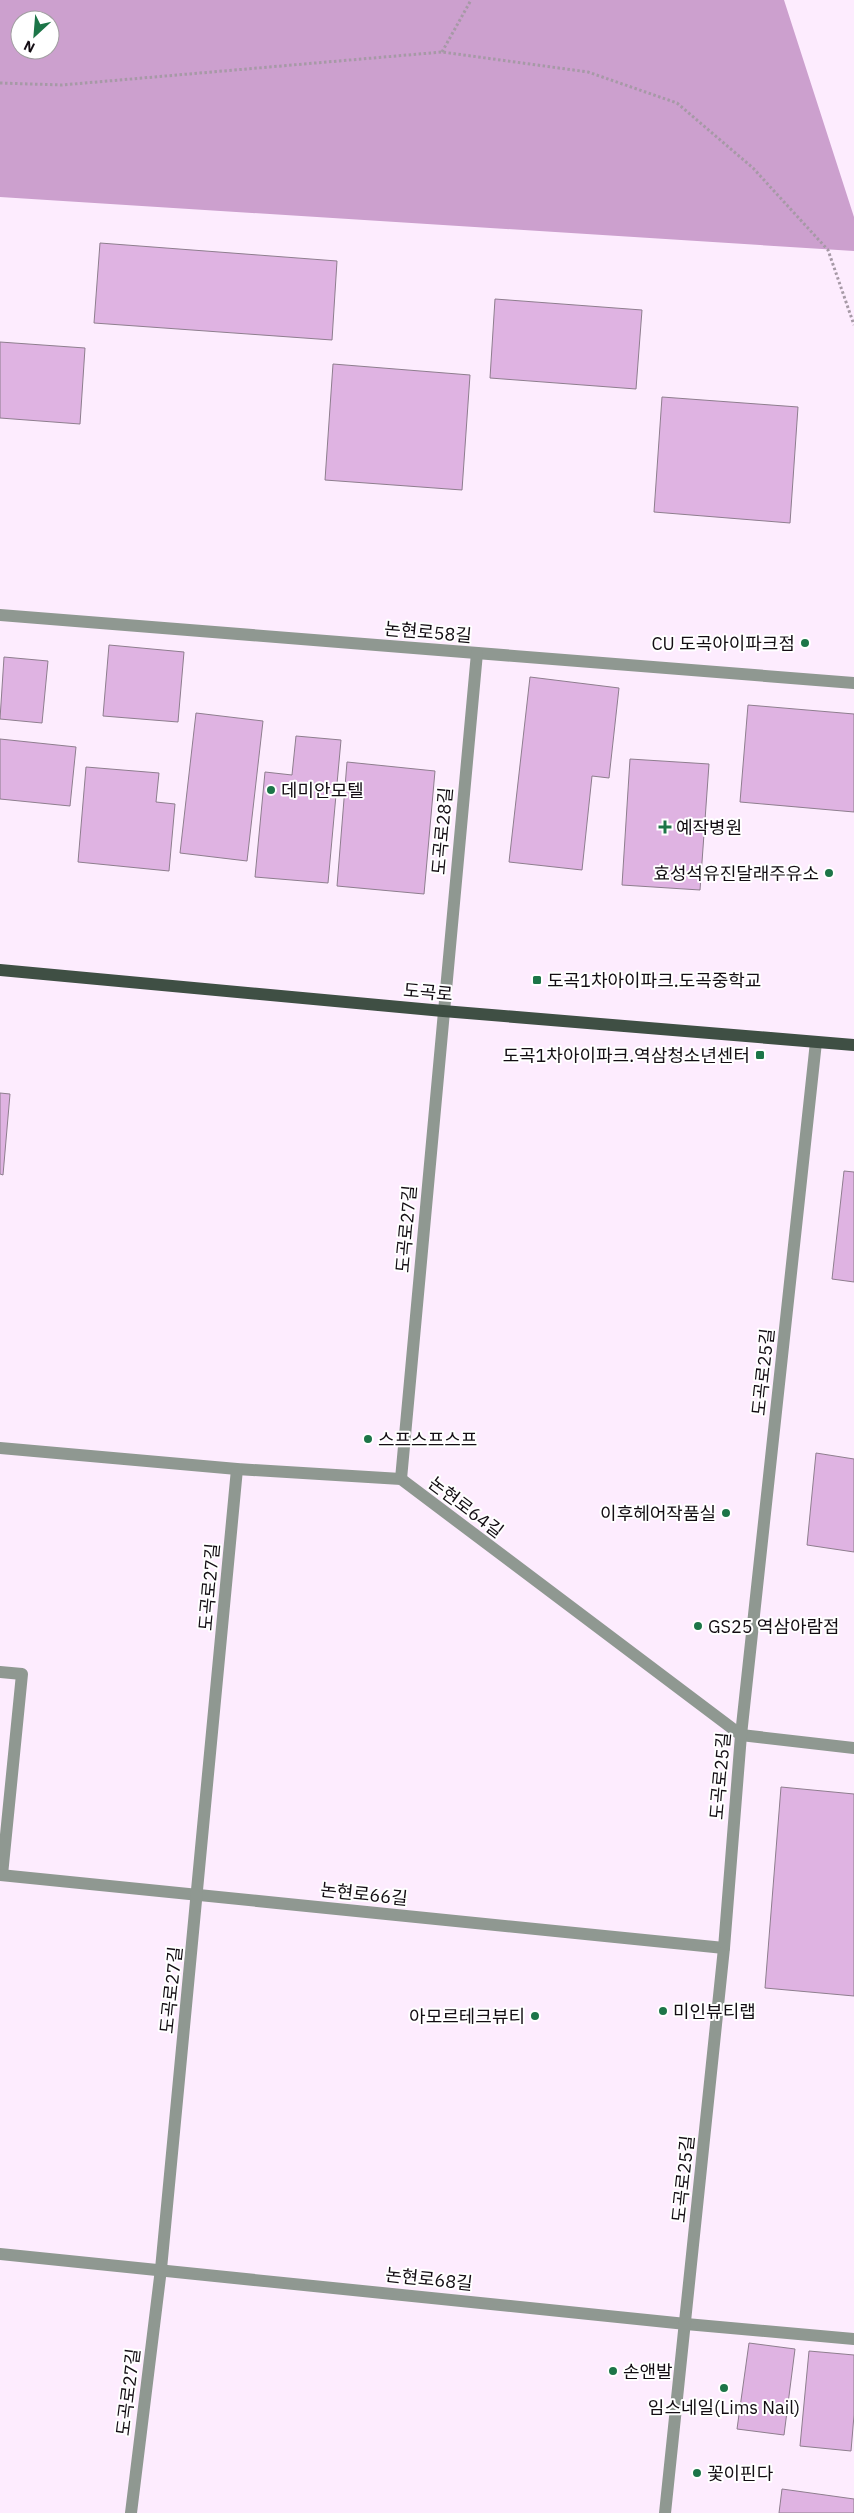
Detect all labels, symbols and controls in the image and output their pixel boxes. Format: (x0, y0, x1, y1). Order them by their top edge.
north arrow (10, 10, 60, 60)
text: N (21, 36, 38, 57)
street label: 논현로58길 (383, 617, 473, 647)
place label: CU 도곡아이파크점 (651, 632, 795, 655)
marker: CU 도곡아이파크점 (799, 637, 811, 649)
place label: 데미안모텔 (281, 779, 364, 802)
marker: 데미안모텔 (265, 784, 277, 796)
street label: 도곡로28길 (427, 786, 457, 876)
place label: 예작병원 (676, 816, 742, 839)
marker: 예작병원 (658, 820, 672, 834)
place label: 효성석유진달래주유소 (653, 862, 819, 885)
marker: 효성석유진달래주유소 (823, 867, 835, 879)
place label: 도곡1차아이파크.도곡중학교 (547, 969, 761, 992)
marker: 도곡1차아이파크.도곡중학교 (531, 974, 543, 986)
street label: 도곡로 (402, 978, 454, 1006)
place label: 도곡1차아이파크.역삼청소년센터 (502, 1044, 750, 1067)
marker: 도곡1차아이파크.역삼청소년센터 (754, 1049, 766, 1061)
street label: 도곡로27길 (391, 1184, 421, 1274)
street label: 도곡로25길 (747, 1327, 779, 1417)
place label: 스프스프스프 (378, 1428, 477, 1451)
marker: 스프스프스프 (362, 1433, 374, 1445)
street label: 논현로64길 (424, 1471, 508, 1543)
place label: 이후헤어작품실 (600, 1502, 716, 1525)
marker: 이후헤어작품실 (720, 1507, 732, 1519)
street label: 도곡로27길 (194, 1542, 224, 1632)
place label: GS25 역삼아람점 (708, 1615, 840, 1638)
marker: GS25 역삼아람점 (692, 1620, 704, 1632)
street label: 도곡로25길 (705, 1731, 735, 1821)
street label: 논현로66길 (319, 1878, 409, 1910)
street label: 도곡로27길 (155, 1945, 187, 2035)
place label: 미인뷰티랩 (673, 2000, 756, 2023)
place label: 아모르테크뷰티 (409, 2005, 525, 2028)
marker: 미인뷰티랩 (657, 2005, 669, 2017)
marker: 아모르테크뷰티 (529, 2010, 541, 2022)
street label: 도곡로25길 (667, 2134, 699, 2224)
street label: 논현로68길 (384, 2263, 474, 2295)
street label: 도곡로27길 (111, 2347, 145, 2437)
place label: 손앤발 (623, 2360, 673, 2383)
marker: 손앤발 (607, 2365, 619, 2377)
marker: 임스네일(Lims Nail) (718, 2382, 730, 2394)
place label: 임스네일(Lims Nail) (648, 2396, 800, 2419)
place label: 꽃이핀다 (707, 2462, 774, 2485)
marker: 꽃이핀다 (691, 2467, 703, 2479)

